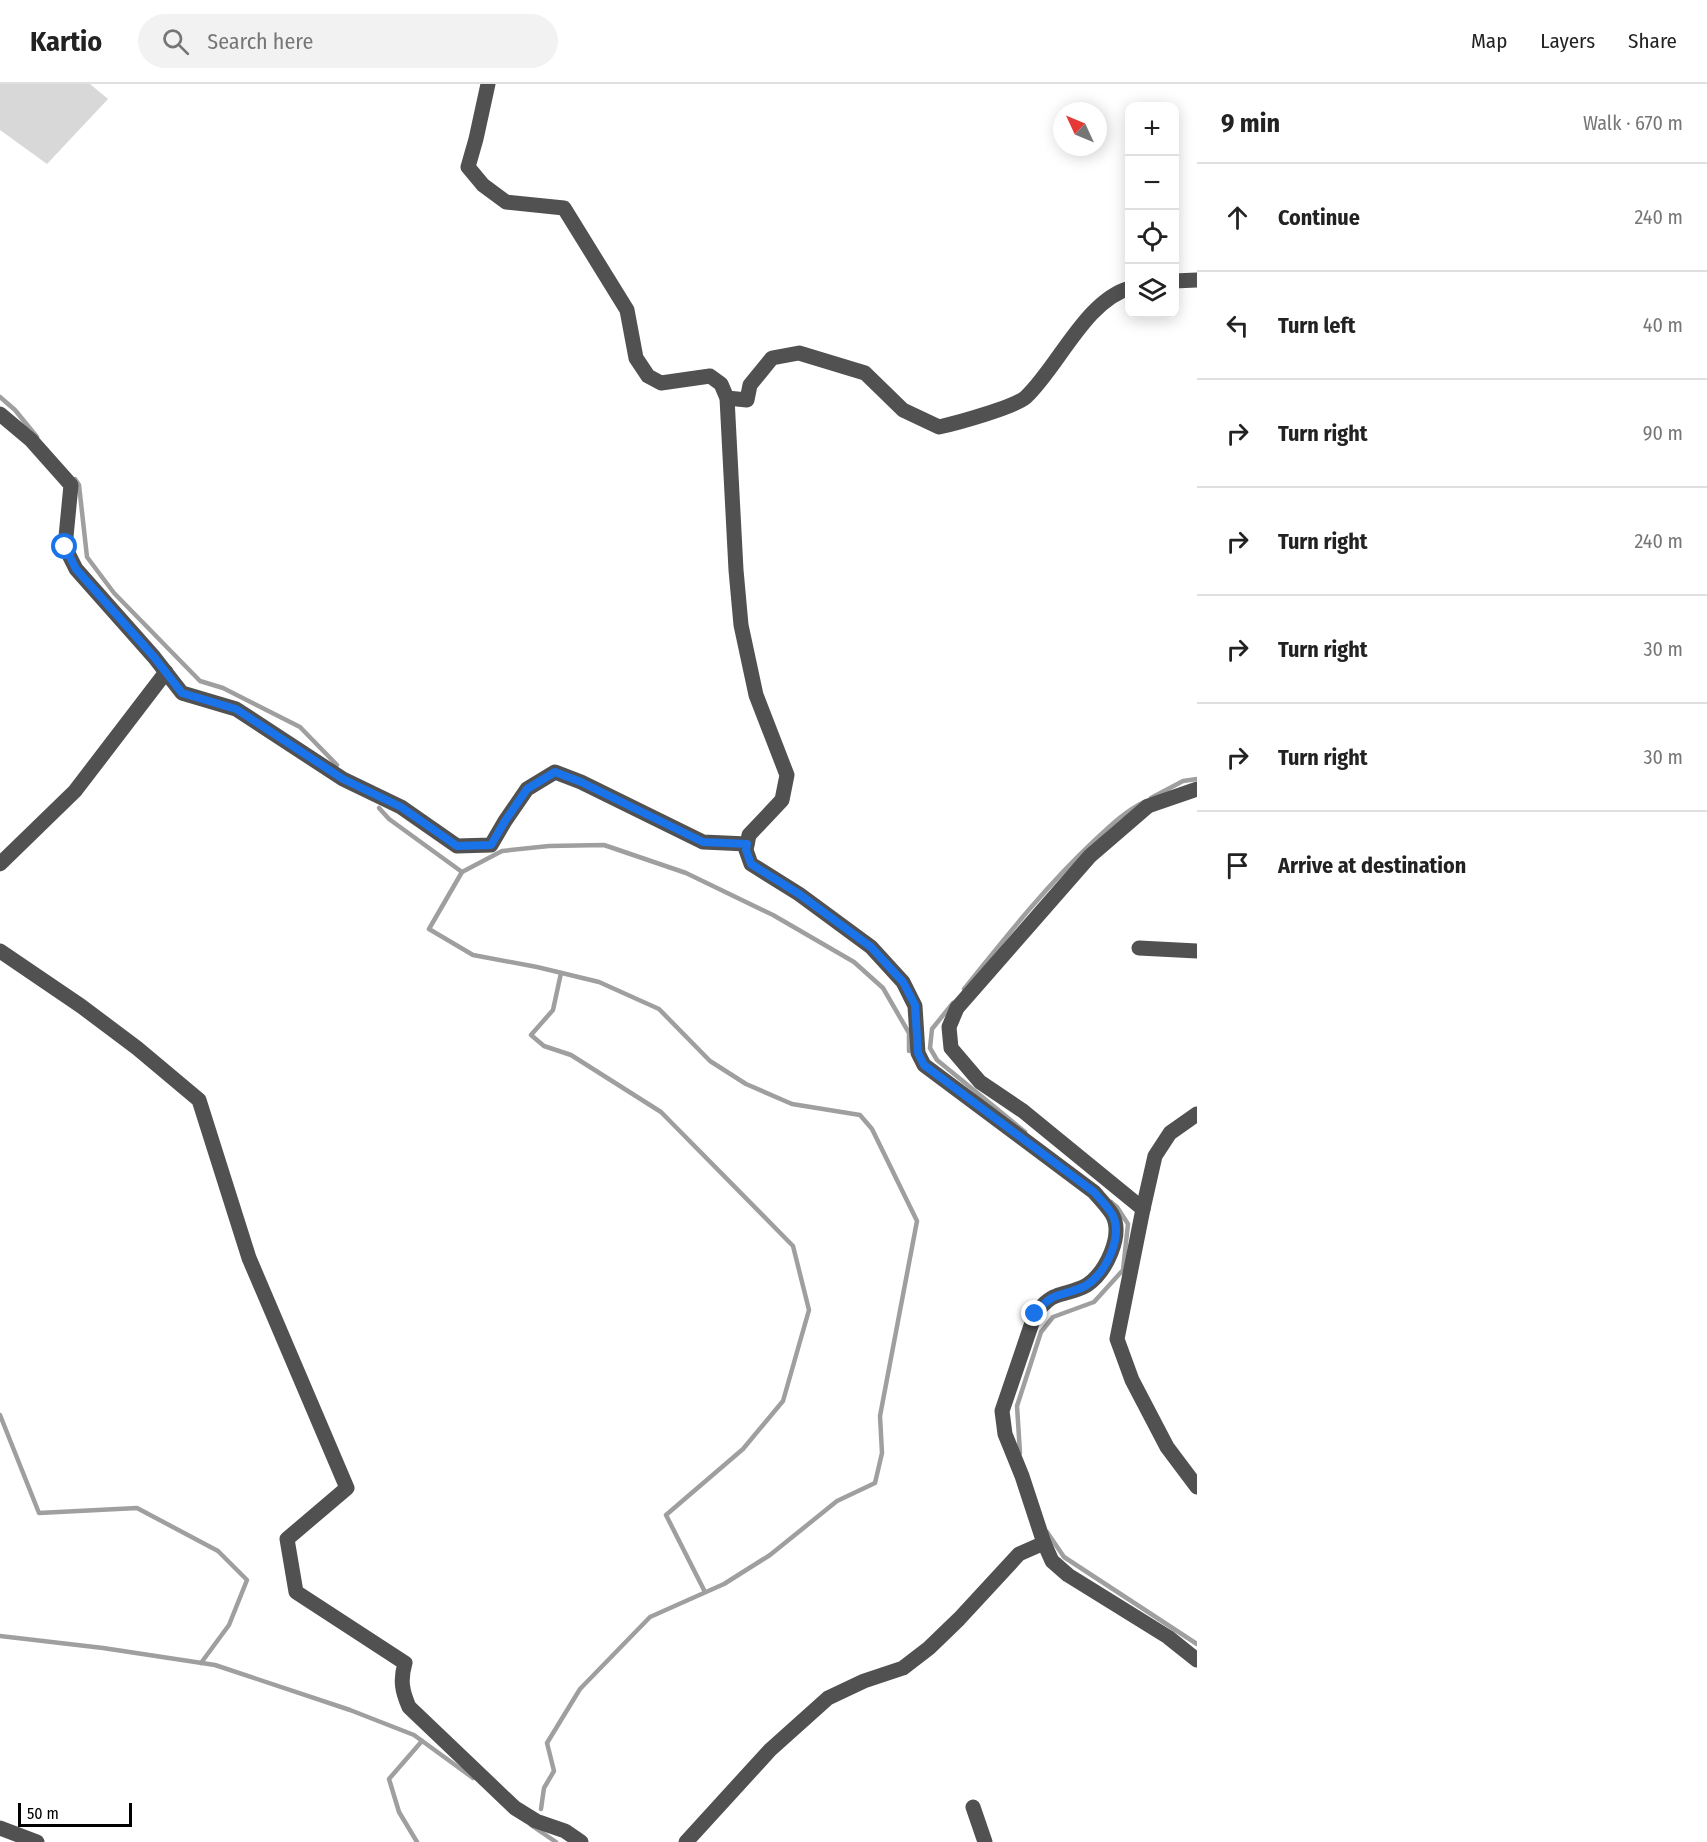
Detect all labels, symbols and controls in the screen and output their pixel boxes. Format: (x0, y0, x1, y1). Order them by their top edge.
search box (138, 14, 558, 68)
text: Kartio (30, 25, 102, 58)
icon: search (159, 25, 192, 58)
text: Search here (207, 28, 313, 55)
text: Map (1471, 28, 1507, 54)
text: Layers (1540, 28, 1595, 54)
text: Share (1628, 28, 1677, 54)
north arrow (1053, 102, 1107, 156)
map controls (1125, 102, 1179, 318)
button: + (1125, 102, 1179, 156)
text: 9 min (1221, 108, 1280, 139)
text: Walk · 670 m (1583, 111, 1683, 135)
button: − (1125, 156, 1179, 210)
icon: ahead (1221, 201, 1254, 234)
text: Continue (1278, 204, 1360, 231)
text: 240 m (1634, 205, 1683, 229)
button: locate (1125, 210, 1179, 264)
button: layers (1125, 264, 1179, 318)
icon: left (1221, 309, 1254, 342)
text: Turn left (1278, 312, 1356, 339)
text: 40 m (1643, 313, 1683, 337)
icon: right (1221, 417, 1254, 450)
text: Turn right (1278, 420, 1367, 447)
text: 90 m (1643, 421, 1683, 445)
icon: right (1221, 525, 1254, 558)
text: Turn right (1278, 528, 1367, 555)
text: 240 m (1634, 529, 1683, 553)
route start (51, 533, 77, 559)
icon: right (1221, 633, 1254, 666)
text: Turn right (1278, 636, 1367, 663)
text: 30 m (1643, 637, 1683, 661)
icon: right (1221, 741, 1254, 774)
text: Turn right (1278, 744, 1367, 771)
text: 30 m (1643, 745, 1683, 769)
icon: arrive (1221, 849, 1254, 882)
text: Arrive at destination (1278, 852, 1466, 879)
route end (1021, 1300, 1047, 1326)
scale bar (18, 1800, 132, 1828)
text: 50 m (27, 1804, 59, 1823)

